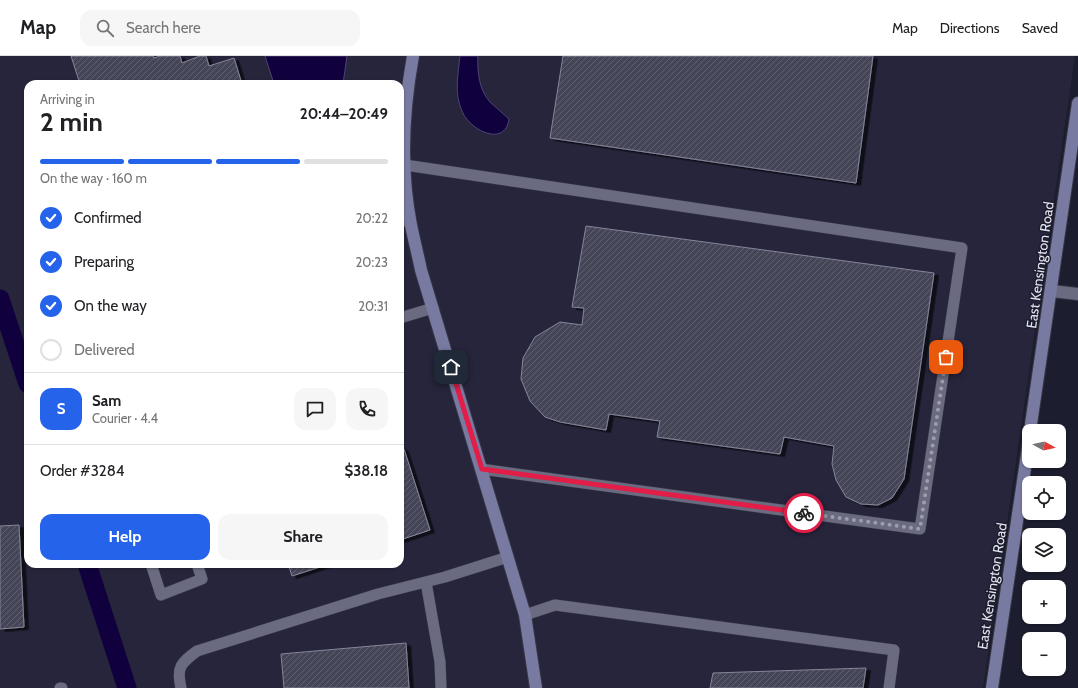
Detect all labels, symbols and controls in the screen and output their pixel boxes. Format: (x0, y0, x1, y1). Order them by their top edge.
search box (80, 10, 360, 46)
text: Map (20, 16, 56, 39)
icon: search (94, 17, 116, 39)
text: Search here (126, 19, 201, 37)
text: Map (892, 19, 918, 37)
text: Directions (940, 19, 1000, 37)
text: Saved (1022, 19, 1058, 37)
text: Arriving in (40, 91, 95, 107)
text: 20:44–20:49 (300, 105, 388, 123)
text: 2 min (40, 106, 103, 138)
text: On the way · 160 m (40, 170, 147, 186)
street label: East Kensington Road (1022, 200, 1058, 330)
icon: check (40, 207, 62, 229)
text: Confirmed (74, 209, 142, 227)
text: 20:22 (356, 210, 388, 226)
icon: check (40, 251, 62, 273)
text: Preparing (74, 253, 134, 271)
text: 20:23 (356, 254, 388, 270)
icon: check (40, 295, 62, 317)
text: On the way (74, 297, 147, 315)
text: 20:31 (358, 298, 388, 314)
pin (929, 340, 963, 374)
text: Delivered (74, 341, 135, 359)
icon: bag (935, 346, 957, 368)
pin (434, 350, 468, 384)
icon: home (440, 356, 462, 378)
button: chat (294, 388, 336, 430)
button: phone (346, 388, 388, 430)
text: Sam (92, 392, 121, 410)
text: S (57, 400, 65, 418)
text: Courier · 4.4 (92, 410, 158, 426)
north arrow (1022, 424, 1066, 468)
map controls (1022, 424, 1066, 676)
text: Order #3284 (40, 462, 124, 480)
text: $38.18 (345, 462, 388, 480)
button: locate (1022, 476, 1066, 520)
courier (784, 493, 824, 533)
icon: bike (793, 502, 815, 524)
button: Help (40, 514, 210, 560)
button: Share (218, 514, 388, 560)
street label: East Kensington Road (973, 521, 1011, 651)
button: layers (1022, 528, 1066, 572)
button: + (1022, 580, 1066, 624)
button: − (1022, 632, 1066, 676)

